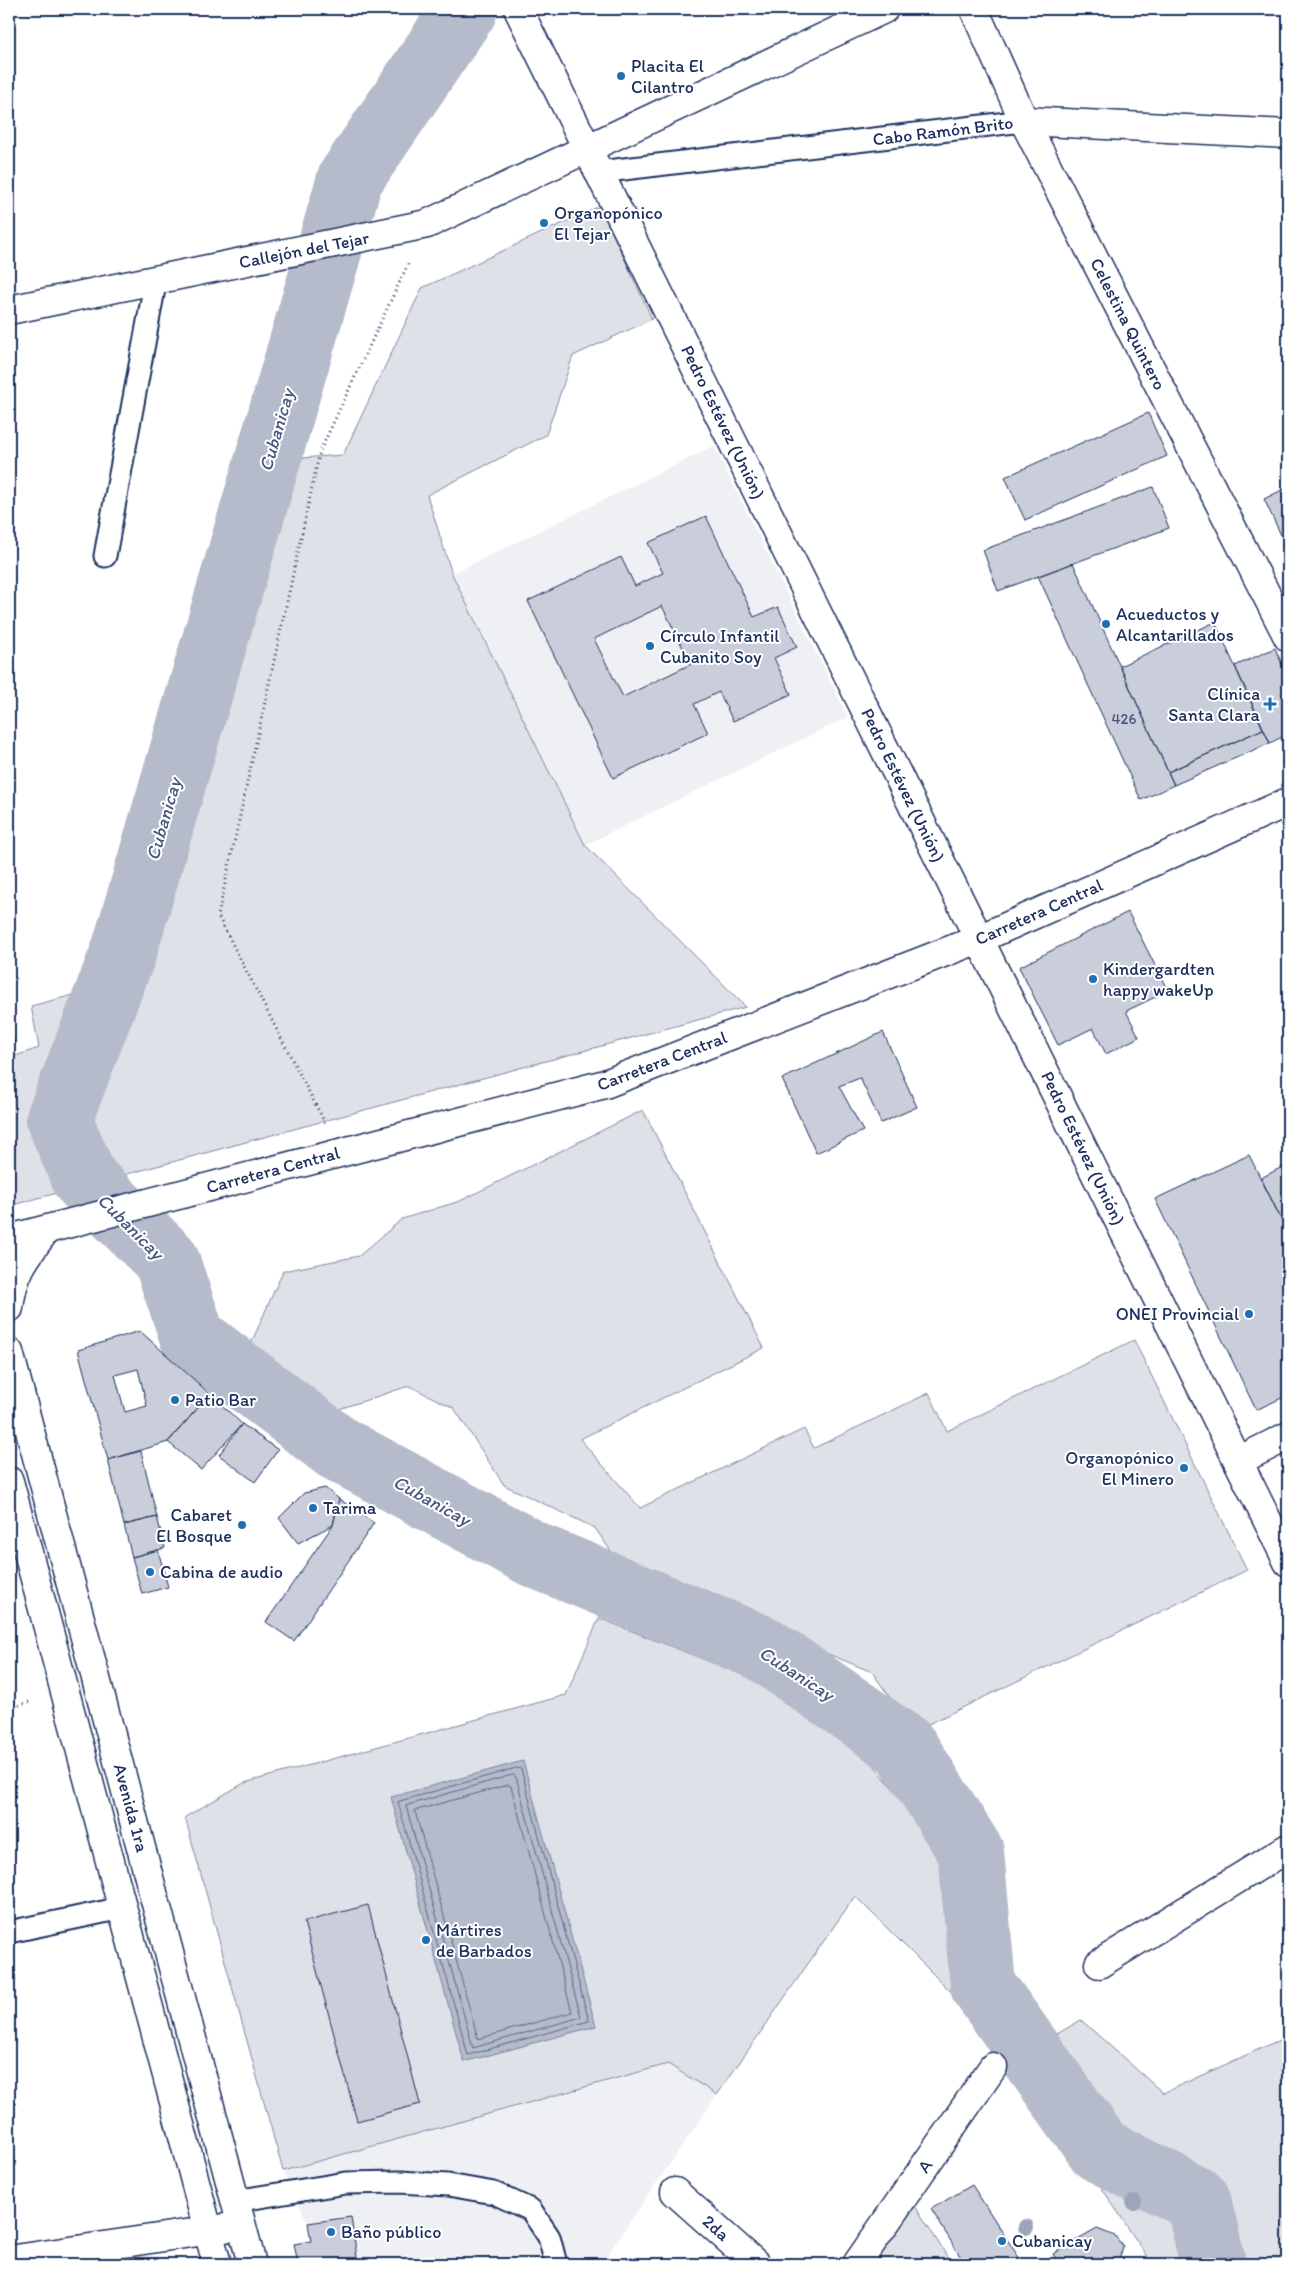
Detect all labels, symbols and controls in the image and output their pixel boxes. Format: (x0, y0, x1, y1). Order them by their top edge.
place label: Placita El Cilantro (631, 55, 704, 98)
marker: Placita El Cilantro (615, 70, 627, 82)
street label: Cabo Ramón Brito (871, 111, 1015, 151)
place label: Organopónico El Tejar (554, 202, 663, 245)
marker: Organopónico El Tejar (538, 217, 550, 229)
street label: Callejón del Tejar (237, 227, 371, 273)
street label: Celestina Quintero (1085, 254, 1171, 394)
street label: Pedro Estévez (Unión) (676, 342, 770, 502)
water label: Cubanicay (254, 384, 300, 474)
place label: Acueductos y Alcantarillados (1116, 603, 1234, 646)
marker: Acueductos y Alcantarillados (1100, 618, 1112, 630)
place label: Círculo Infantil Cubanito Soy (660, 625, 779, 668)
marker: Círculo Infantil Cubanito Soy (644, 640, 656, 652)
place label: Clínica Santa Clara (1168, 683, 1261, 726)
marker: Clínica Santa Clara (1264, 698, 1276, 710)
street label: Pedro Estévez (Unión) (856, 705, 950, 865)
house number: 426 (1112, 710, 1136, 728)
water label: Cubanicay (141, 773, 187, 863)
street label: Carretera Central (972, 874, 1106, 950)
place label: Kindergardten happy wakeUp (1103, 958, 1215, 1001)
marker: Kindergardten happy wakeUp (1087, 973, 1099, 985)
street label: Carretera Central (594, 1026, 730, 1096)
street label: Pedro Estévez (Unión) (1036, 1068, 1130, 1228)
street label: Carretera Central (204, 1142, 342, 1198)
water label: Cubanicay (93, 1188, 170, 1266)
place label: ONEI Provincial (1116, 1303, 1239, 1325)
marker: ONEI Provincial (1243, 1308, 1255, 1320)
place label: Patio Bar (185, 1389, 256, 1411)
marker: Patio Bar (169, 1394, 181, 1406)
place label: Organopónico El Minero (1065, 1447, 1174, 1490)
marker: Organopónico El Minero (1178, 1462, 1190, 1474)
water label: Cubanicay (389, 1470, 476, 1532)
place label: Tarima (323, 1497, 377, 1519)
marker: Tarima (307, 1502, 319, 1514)
place label: Cabaret El Bosque (156, 1504, 232, 1547)
marker: Cabaret El Bosque (236, 1519, 248, 1531)
place label: Cabina de audio (160, 1561, 283, 1583)
marker: Cabina de audio (144, 1566, 156, 1578)
water label: Cubanicay (755, 1641, 840, 1707)
street label: Avenida 1ra (109, 1761, 153, 1855)
place label: Mártires de Barbados (436, 1919, 532, 1962)
marker: Mártires de Barbados (420, 1934, 432, 1946)
street label: A (913, 2155, 938, 2177)
street label: 2da (698, 2210, 735, 2246)
place label: Baño público (341, 2221, 442, 2243)
marker: Baño público (325, 2226, 337, 2238)
place label: Cubanicay (1012, 2230, 1092, 2252)
marker: Cubanicay (996, 2235, 1008, 2247)

